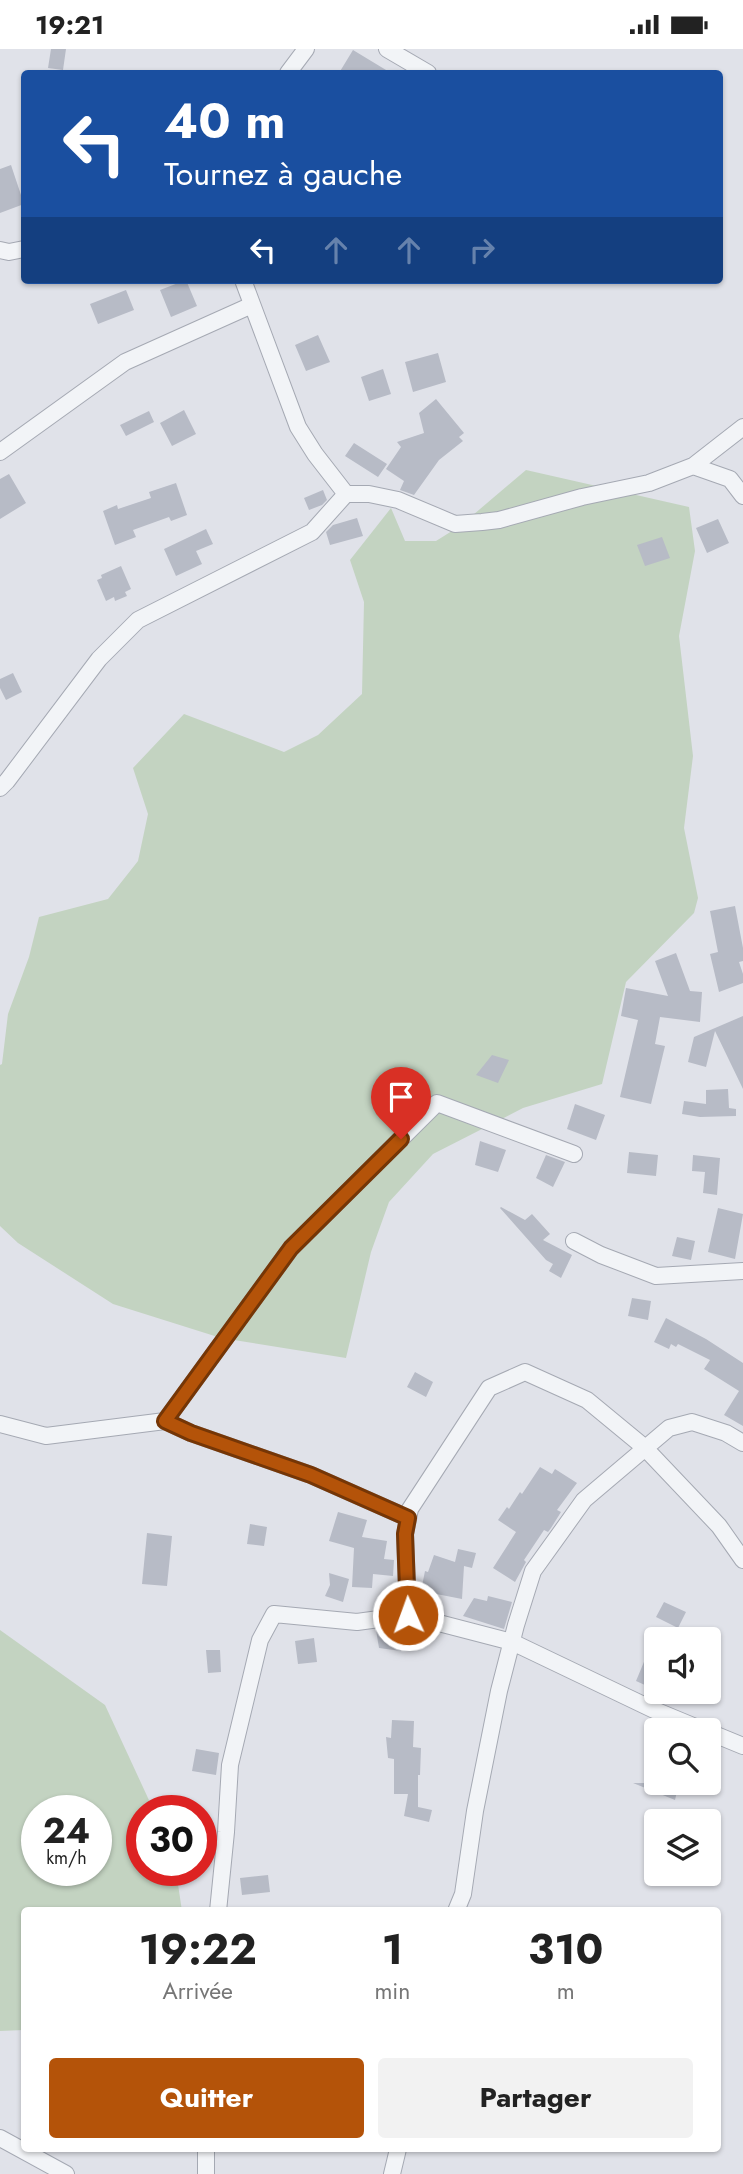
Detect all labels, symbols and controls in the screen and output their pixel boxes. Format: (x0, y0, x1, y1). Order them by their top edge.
text: 19:21 (35, 6, 104, 44)
text: 40 m (164, 86, 286, 156)
icon: left (49, 98, 140, 189)
text: Tournez à gauche (164, 151, 402, 197)
icon: left (244, 231, 282, 269)
icon: ahead (317, 231, 355, 269)
icon: ahead (390, 231, 428, 269)
icon: right (463, 231, 501, 269)
pin (371, 1067, 431, 1139)
icon: arrive (382, 1078, 420, 1116)
position arrow (371, 1578, 445, 1652)
map controls (644, 1627, 721, 1886)
button: sound (644, 1627, 721, 1704)
button: search (644, 1718, 721, 1795)
speed limit sign: 30 (126, 1795, 217, 1886)
text: 24 (43, 1806, 90, 1856)
button: layers (644, 1809, 721, 1886)
text: km/h (46, 1845, 87, 1871)
text: 19:22 (139, 1919, 257, 1980)
text: 1 (382, 1919, 403, 1980)
text: 310 (528, 1919, 603, 1980)
text: Arrivée (163, 1974, 233, 2008)
text: min (374, 1974, 410, 2008)
text: m (557, 1974, 575, 2008)
button: Quitter (49, 2058, 364, 2138)
button: Partager (378, 2058, 693, 2138)

